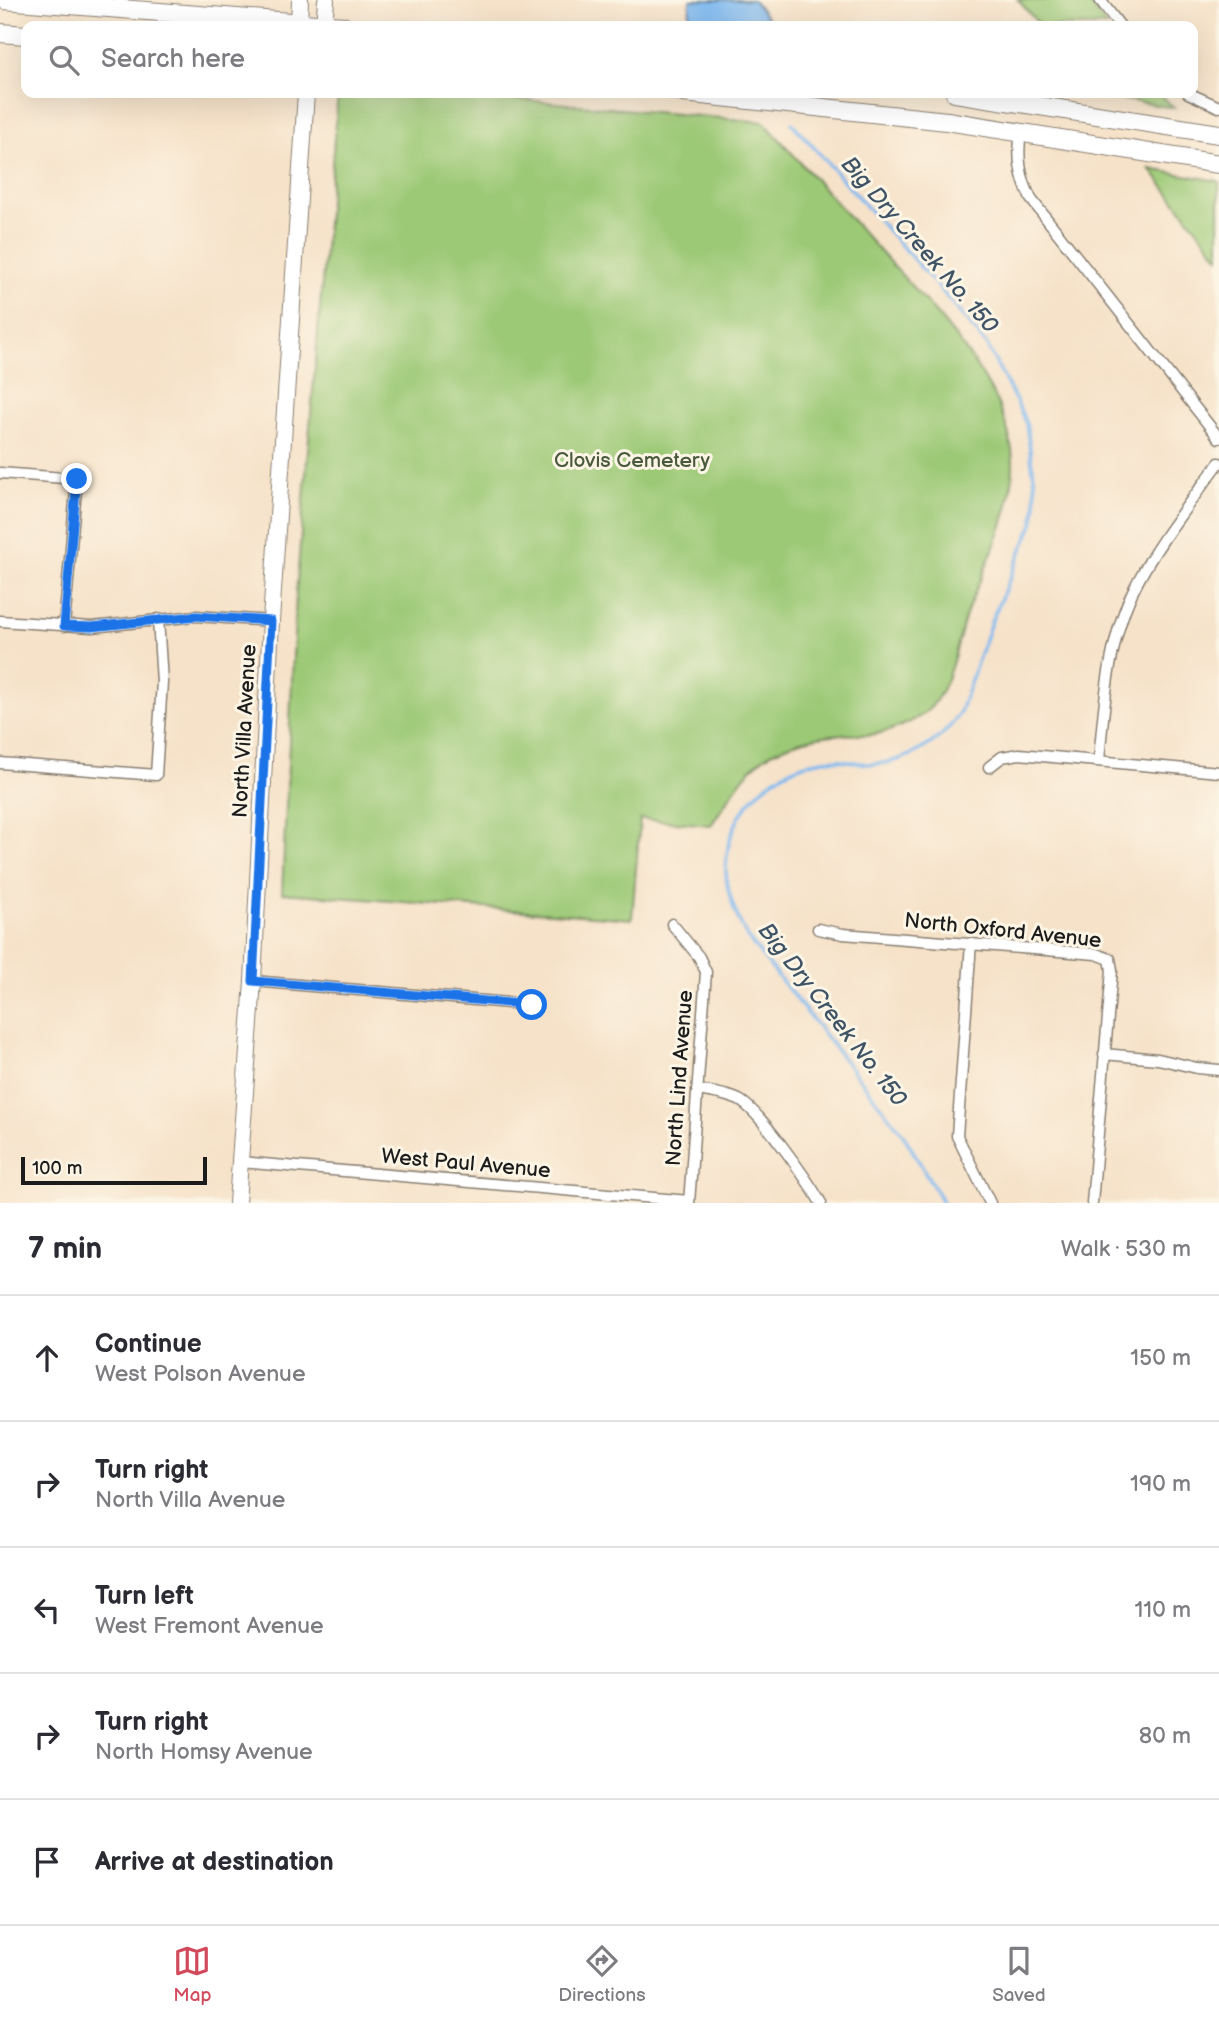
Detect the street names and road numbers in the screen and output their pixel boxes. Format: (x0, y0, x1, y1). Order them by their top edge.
street label: North Villa Avenue (227, 644, 262, 818)
street label: North Oxford Avenue (903, 908, 1103, 953)
street label: North Lind Avenue (661, 989, 698, 1167)
street label: West Paul Avenue (380, 1144, 552, 1183)

